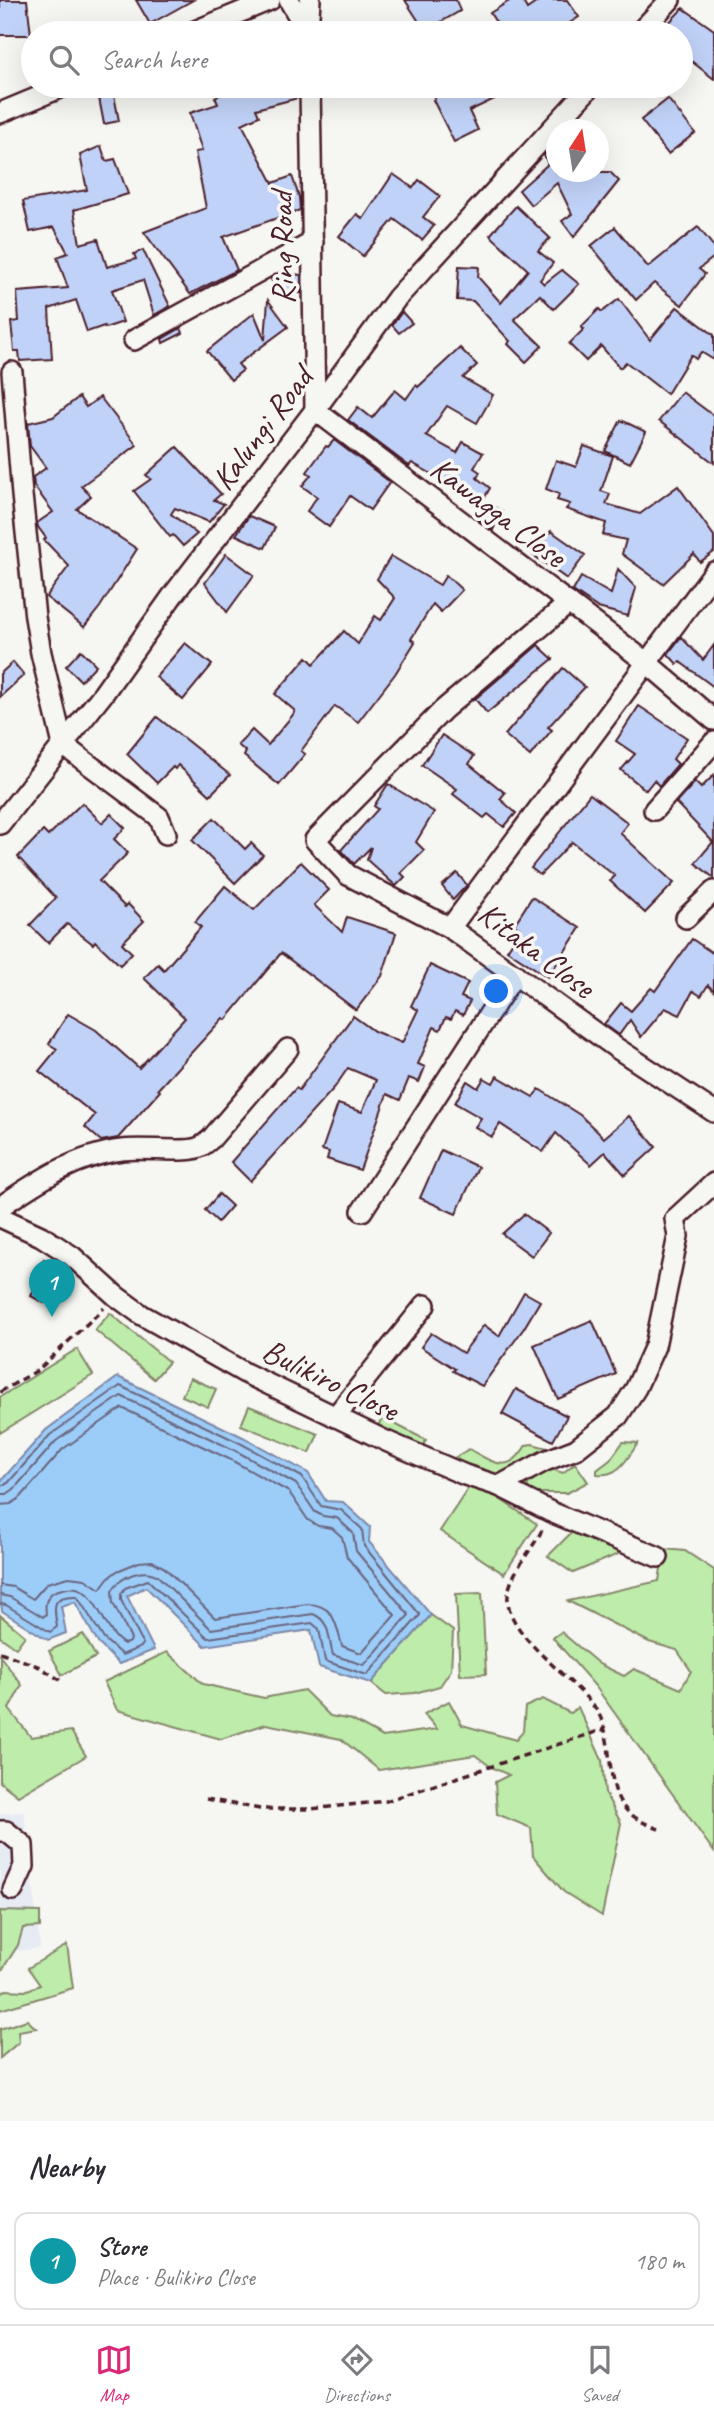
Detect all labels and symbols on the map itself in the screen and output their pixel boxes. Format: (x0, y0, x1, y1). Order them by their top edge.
north arrow (546, 119, 609, 182)
street label: Ring Road (260, 186, 304, 305)
street label: Kalungi Road (202, 355, 325, 498)
street label: Kawagga Close (422, 447, 577, 578)
street label: Kitaka Close (470, 892, 605, 1009)
your location (479, 974, 513, 1008)
pin: 1 (29, 1259, 75, 1317)
street label: Bulikiro Close (256, 1329, 407, 1432)

